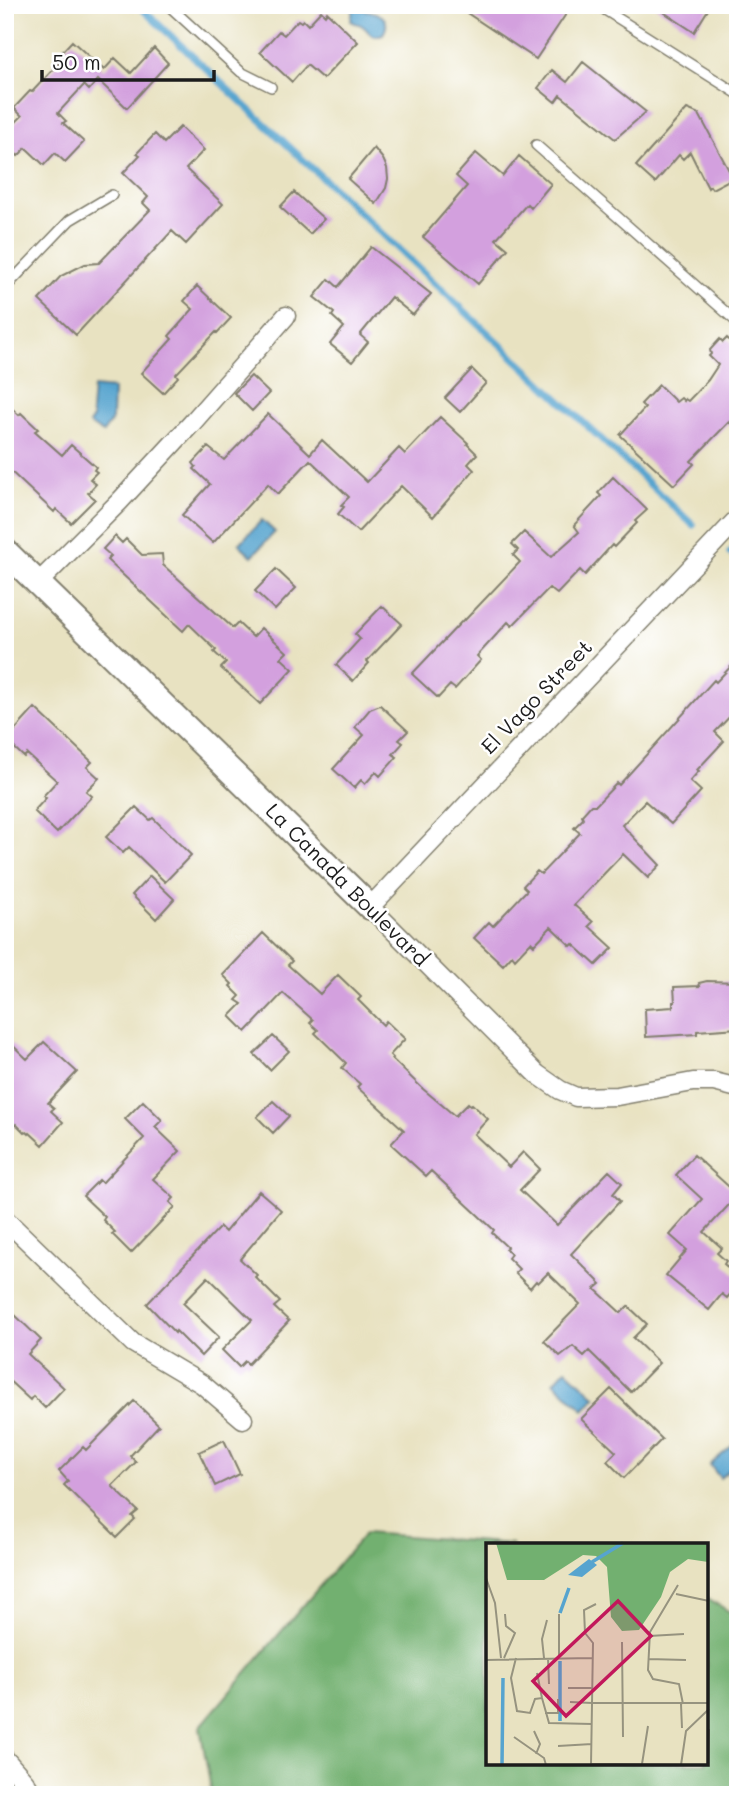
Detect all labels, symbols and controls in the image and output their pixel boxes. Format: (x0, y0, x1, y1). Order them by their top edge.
scale bar (42, 38, 214, 82)
text: 50 m (52, 48, 101, 75)
street label: El Vago Street (475, 633, 597, 759)
street label: La Canada Boulevard (261, 797, 435, 971)
inset map (486, 1543, 708, 1765)

